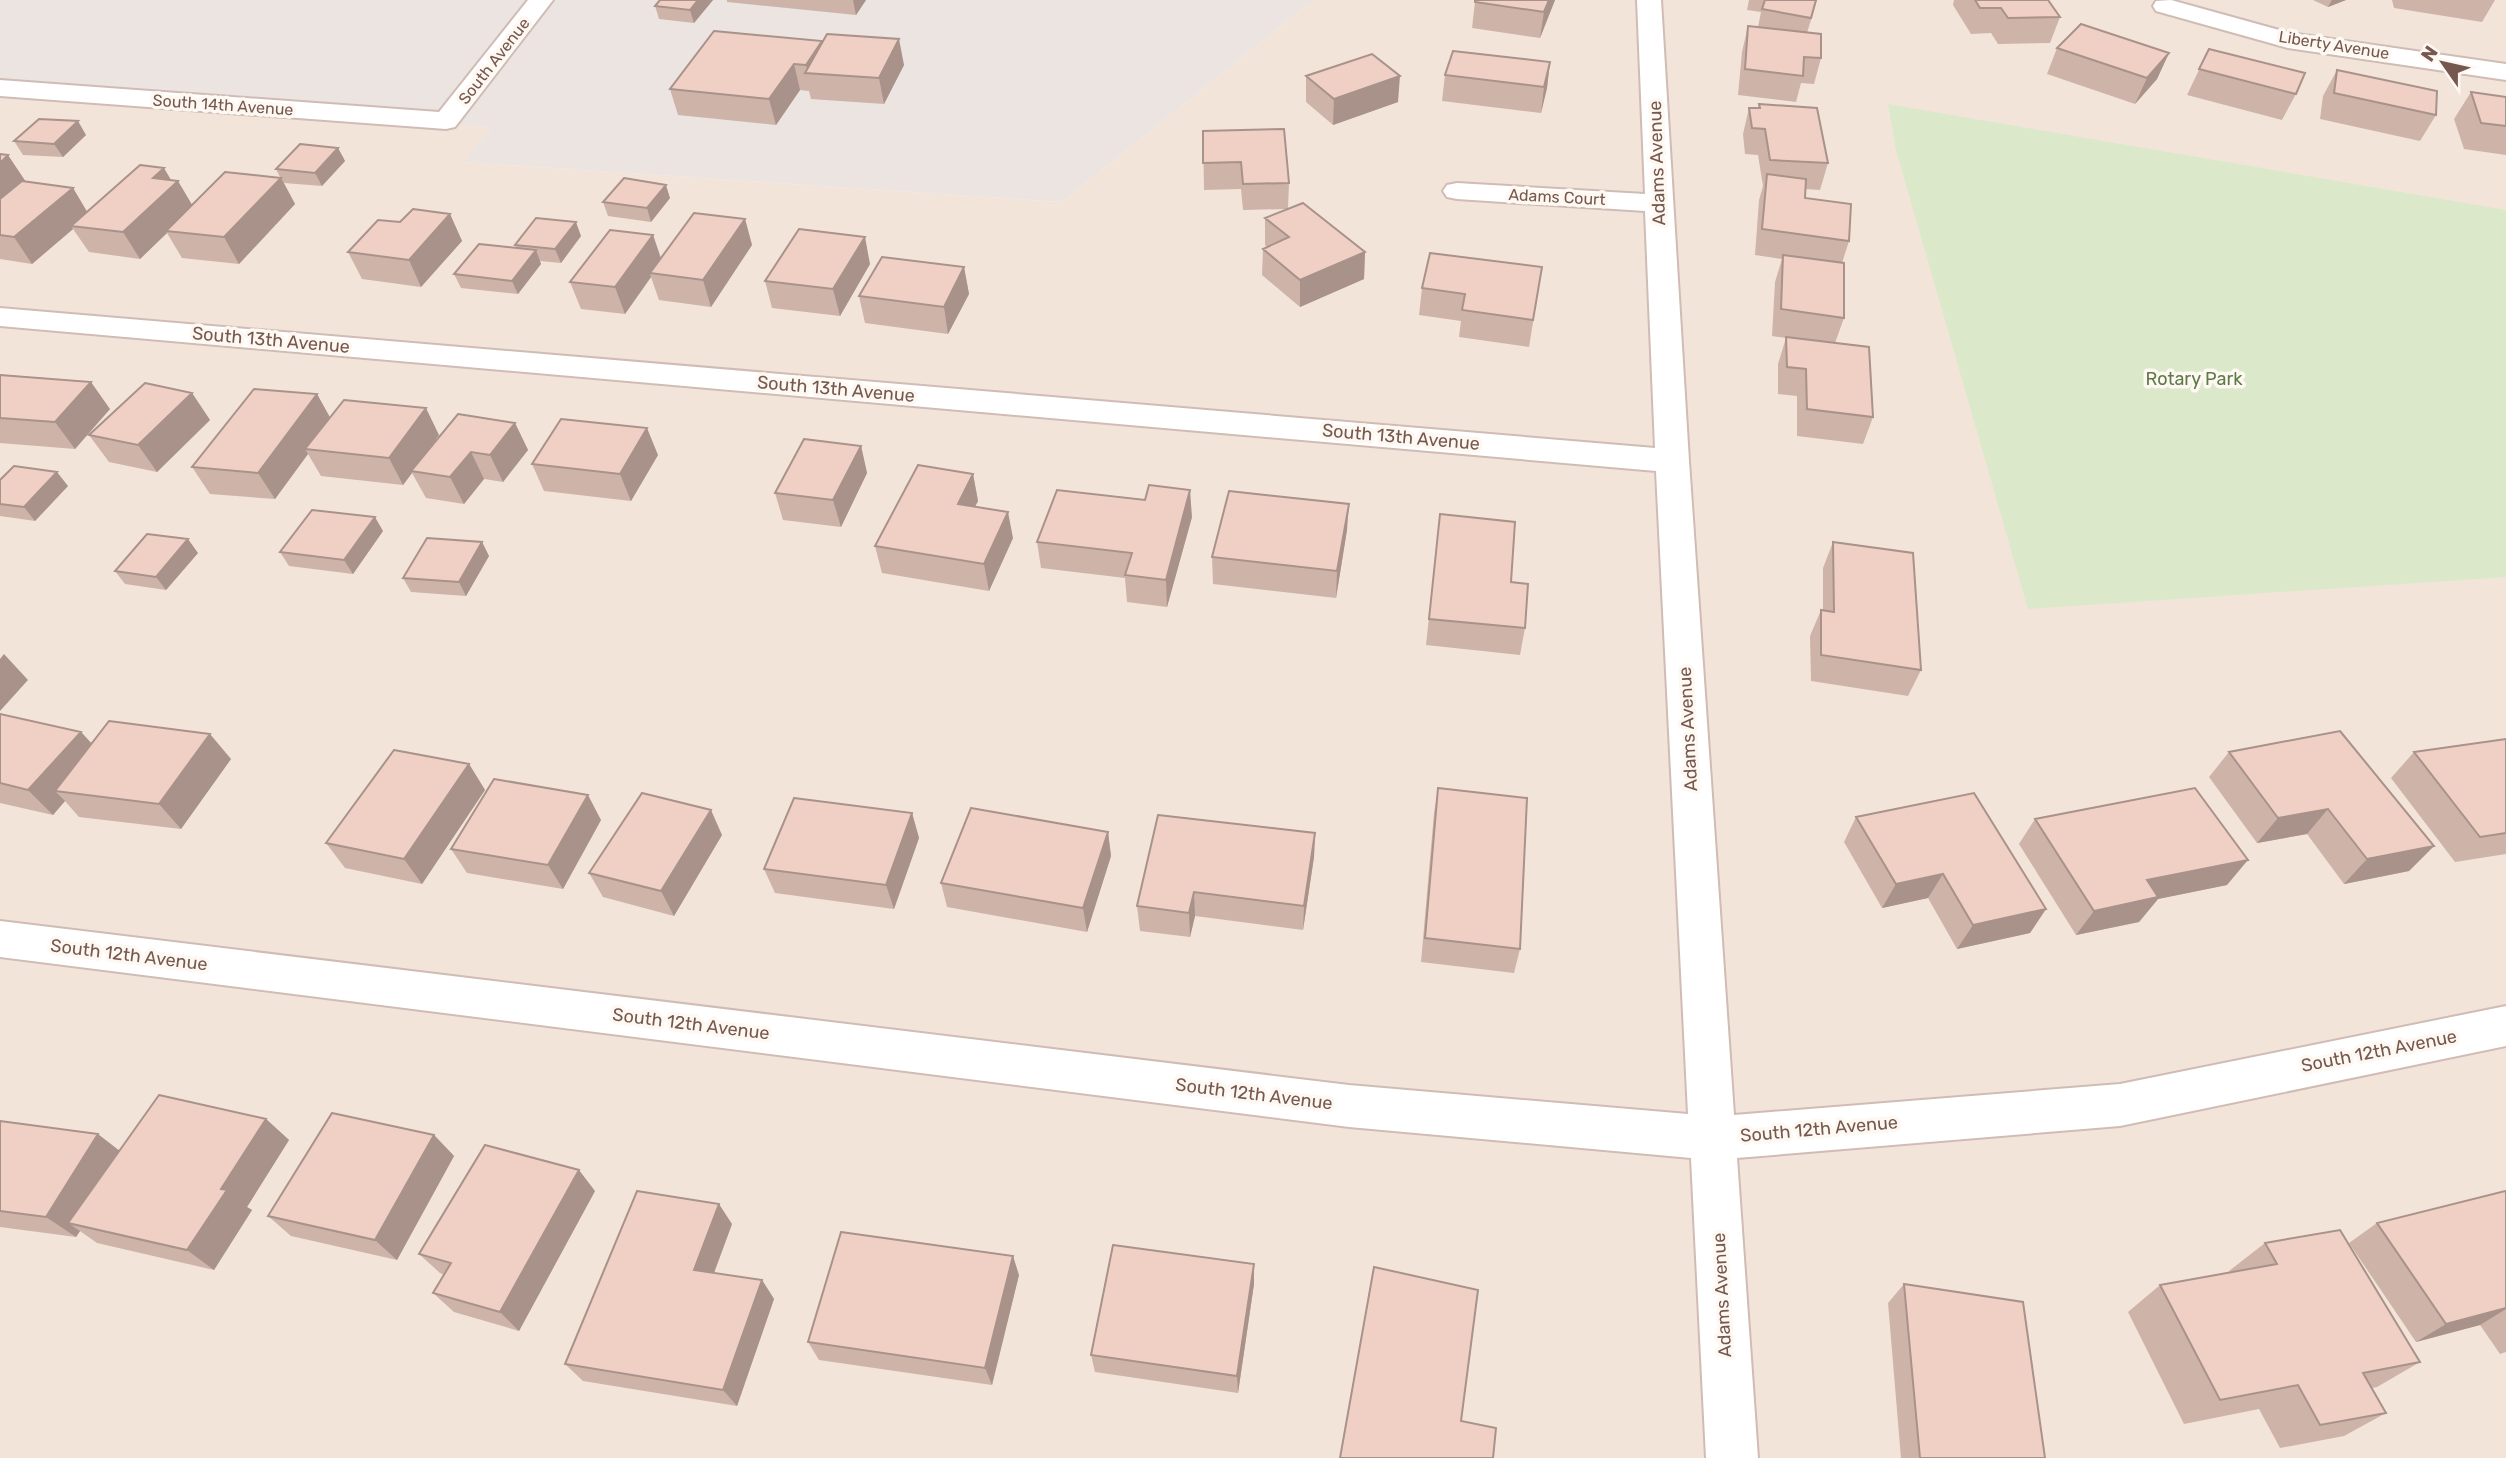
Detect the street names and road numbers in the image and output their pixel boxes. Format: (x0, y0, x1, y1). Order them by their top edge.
street label: South Avenue (454, 14, 534, 108)
street label: Liberty Avenue (2277, 27, 2391, 63)
street label: South 14th Avenue (152, 91, 294, 119)
street label: Adams Avenue (1644, 100, 1670, 226)
street label: Adams Court (1508, 185, 1606, 209)
street label: South 13th Avenue (191, 322, 351, 358)
street label: South 13th Avenue (756, 371, 916, 407)
street label: South 13th Avenue (1321, 419, 1481, 455)
street label: Adams Avenue (1674, 666, 1702, 792)
street label: South 12th Avenue (49, 934, 209, 976)
street label: South 12th Avenue (611, 1003, 771, 1045)
street label: South 12th Avenue (2299, 1025, 2459, 1077)
street label: South 12th Avenue (1174, 1073, 1334, 1115)
street label: South 12th Avenue (1739, 1111, 1899, 1147)
street label: Adams Avenue (1708, 1232, 1736, 1358)

